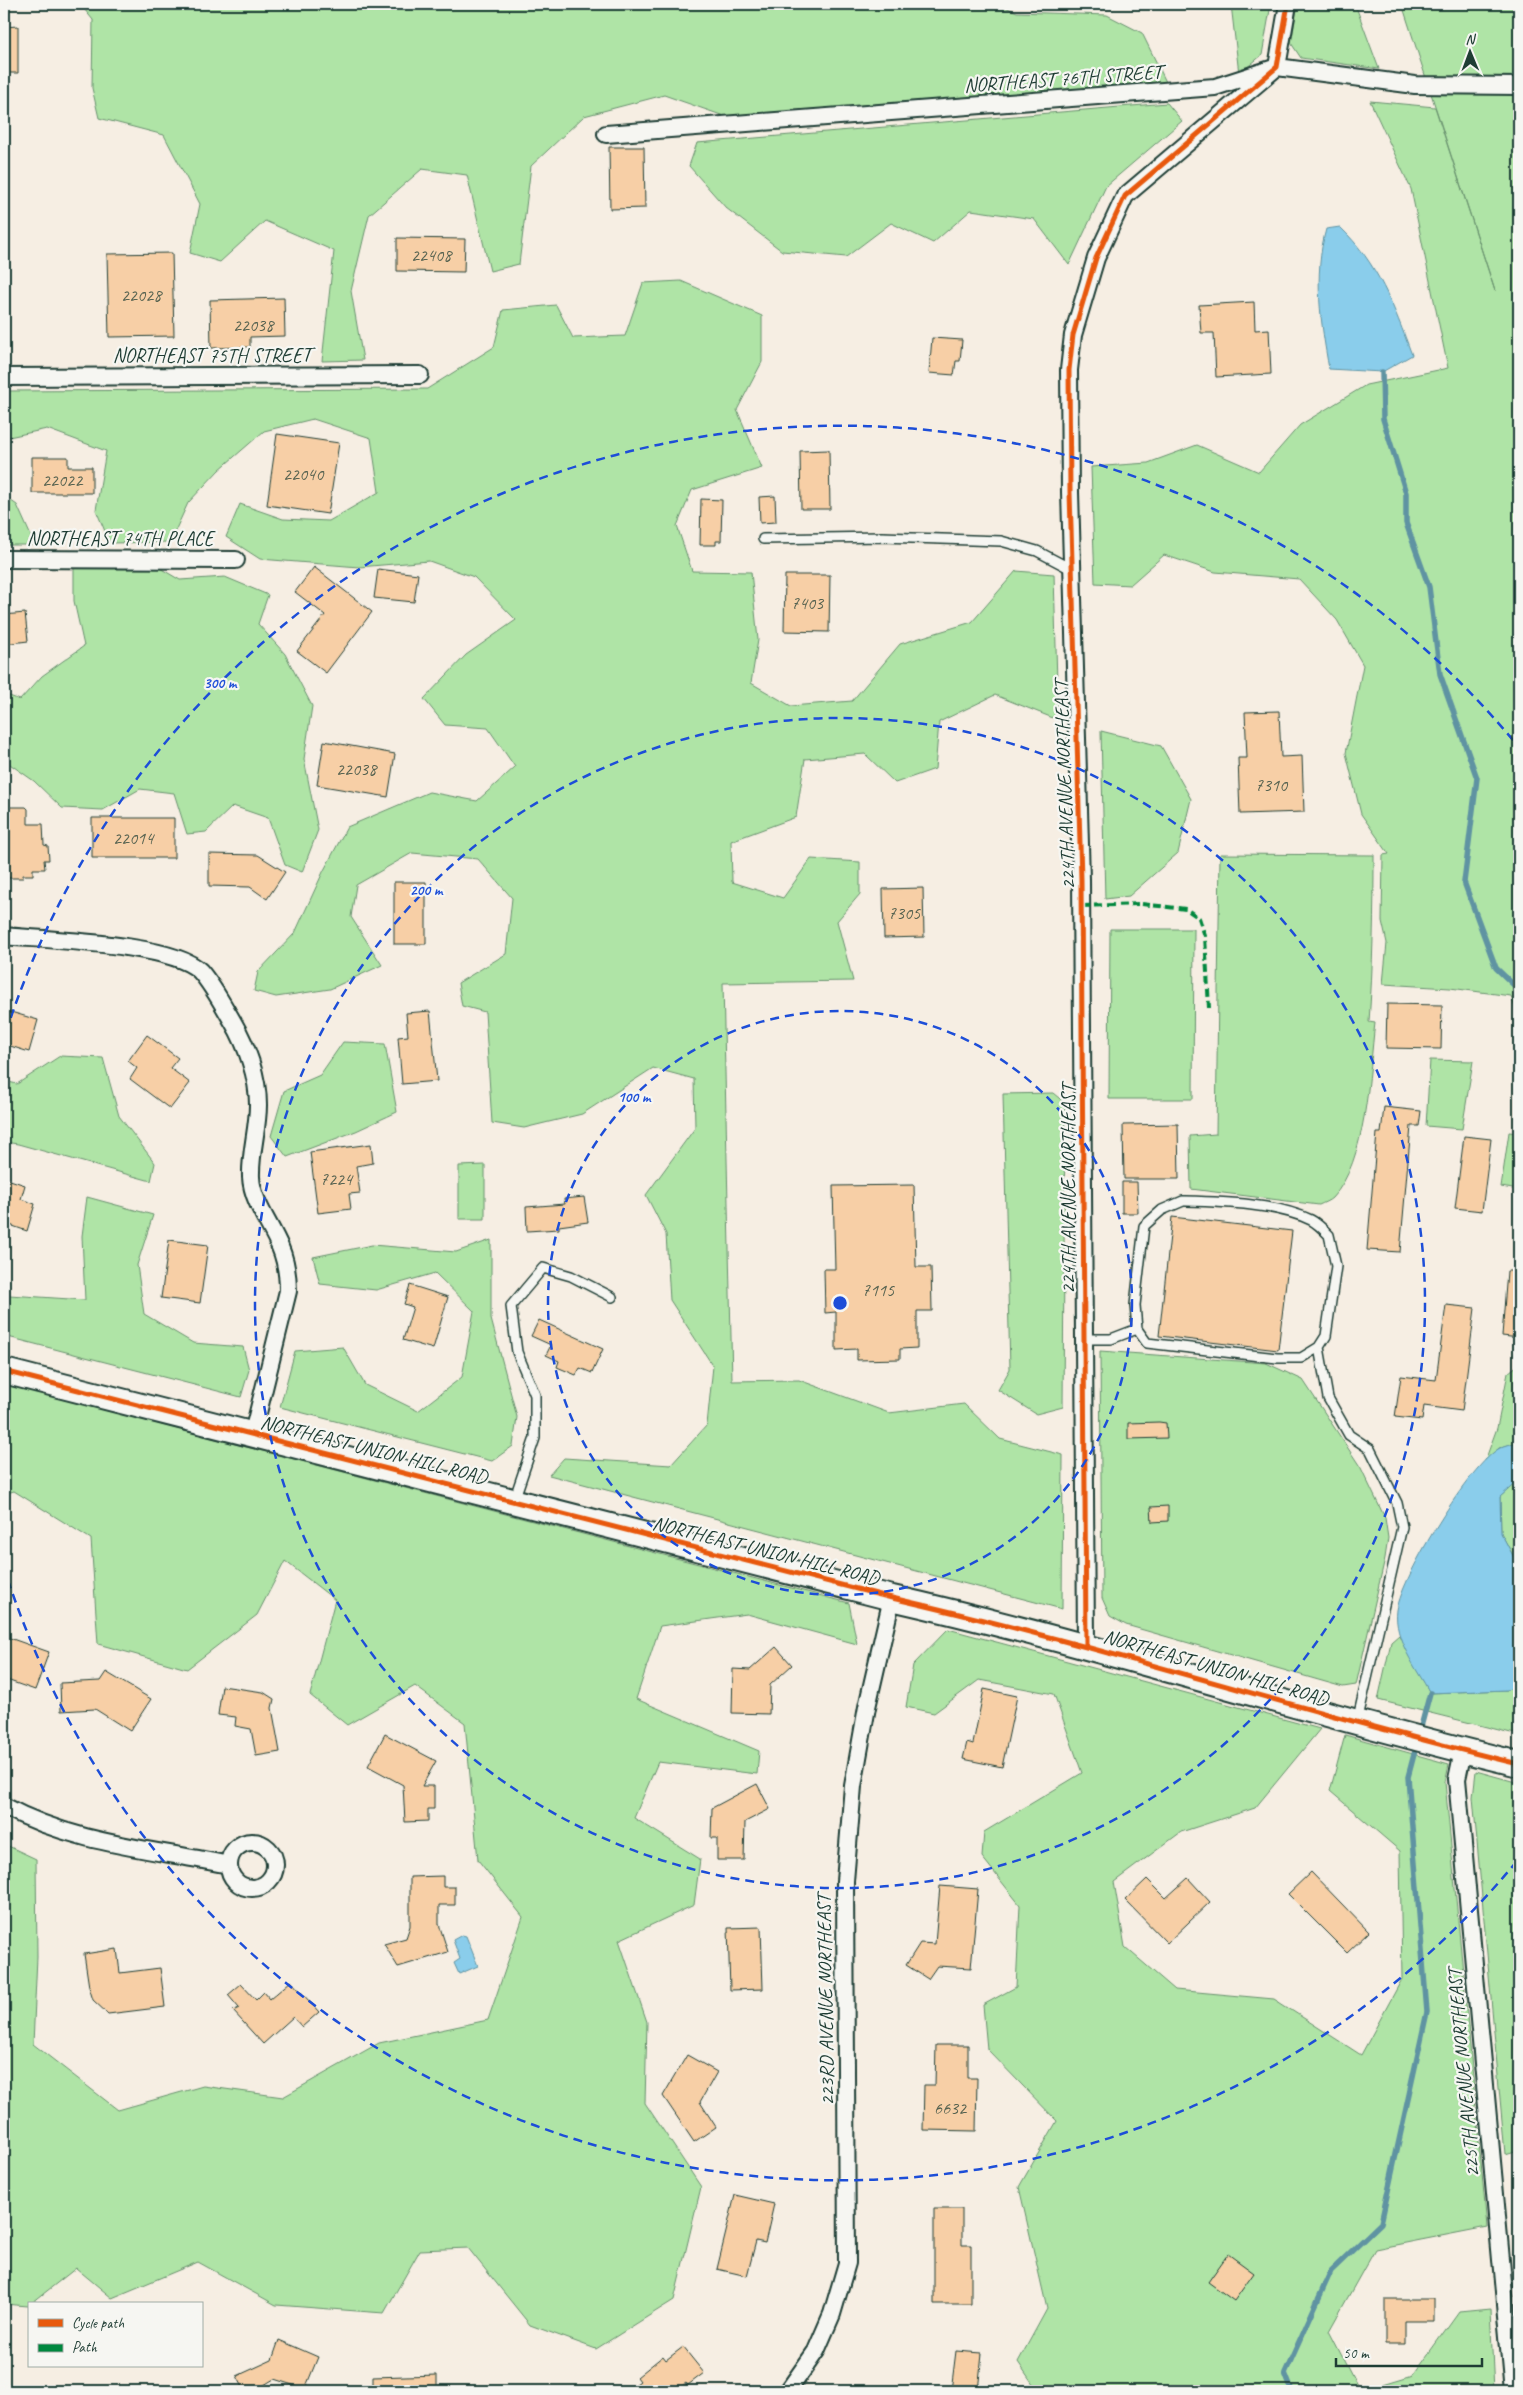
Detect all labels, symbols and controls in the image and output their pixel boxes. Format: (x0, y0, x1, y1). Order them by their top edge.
north arrow (1446, 28, 1496, 78)
text: N (1465, 31, 1477, 48)
street label: NORTHEAST 76TH STREET (963, 59, 1168, 98)
house number: 22408 (411, 244, 453, 266)
house number: 22028 (121, 284, 163, 306)
house number: 22038 (233, 314, 275, 336)
street label: NORTHEAST 75TH STREET (113, 343, 316, 368)
house number: 22040 (283, 463, 325, 485)
house number: 22022 (42, 469, 84, 491)
street label: NORTHEAST 74TH PLACE (27, 526, 216, 551)
house number: 7403 (791, 592, 825, 614)
text: 300 m (204, 674, 238, 693)
street label: 224TH AVENUE NORTHEAST (1048, 676, 1081, 890)
house number: 22038 (336, 758, 378, 780)
house number: 7310 (1255, 774, 1289, 796)
house number: 22014 (113, 827, 155, 849)
text: 200 m (410, 881, 444, 900)
house number: 7305 (888, 902, 921, 924)
street label: 224TH AVENUE NORTHEAST (1056, 1081, 1081, 1294)
text: 100 m (618, 1088, 652, 1107)
house number: 7224 (320, 1168, 354, 1190)
house number: 7115 (862, 1279, 895, 1301)
centre of rings (831, 1294, 849, 1312)
street label: NORTHEAST UNION HILL ROAD (258, 1409, 491, 1490)
street label: NORTHEAST UNION HILL ROAD (650, 1510, 883, 1591)
street label: NORTHEAST UNION HILL ROAD (1101, 1623, 1332, 1712)
street label: 223RD AVENUE NORTHEAST (811, 1890, 840, 2106)
street label: 225TH AVENUE NORTHEAST (1442, 1964, 1485, 2178)
house number: 6632 (934, 2097, 968, 2119)
legend (28, 2302, 202, 2368)
text: Cycle path (72, 2314, 124, 2333)
scale bar (1336, 2335, 1482, 2367)
text: Path (72, 2338, 98, 2357)
text: 50 m (1343, 2344, 1370, 2363)

